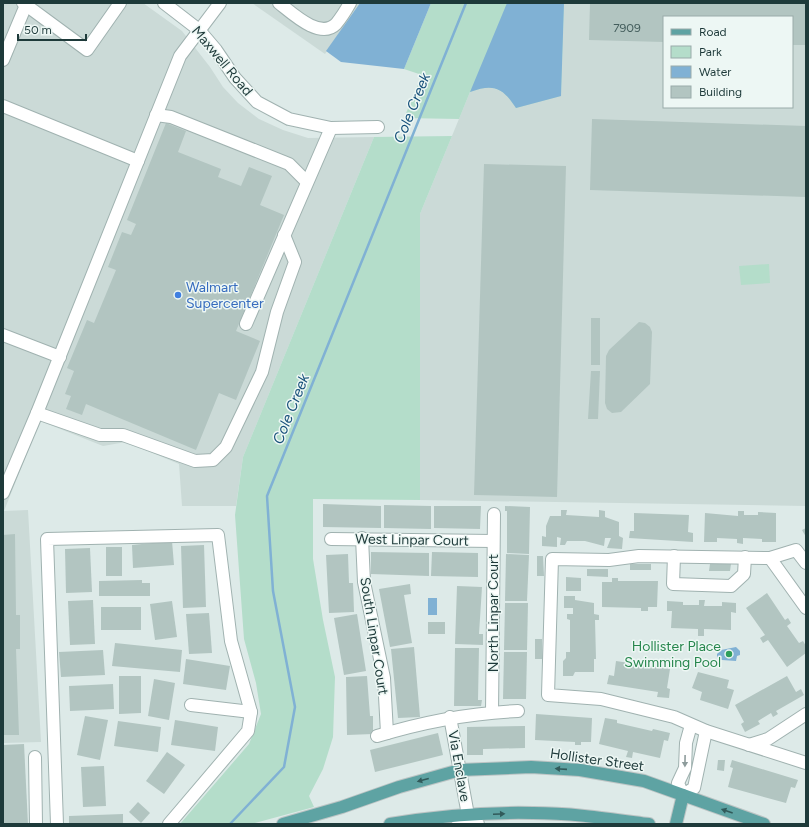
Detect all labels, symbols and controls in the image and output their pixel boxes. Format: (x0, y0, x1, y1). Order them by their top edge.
scale bar (18, 16, 86, 42)
legend (663, 16, 793, 108)
house number: 7909 (613, 21, 641, 35)
text: 50 m (24, 23, 52, 37)
street label: Maxwell Road (188, 23, 256, 99)
text: Road (699, 25, 727, 39)
text: Park (699, 45, 722, 59)
text: Water (699, 65, 731, 79)
water label: Cole Creek (390, 69, 435, 146)
text: Building (699, 85, 742, 99)
place label: Walmart Supercenter (186, 279, 264, 312)
marker: Walmart Supercenter (173, 290, 183, 300)
water label: Cole Creek (269, 370, 314, 447)
street label: West Linpar Court (355, 531, 469, 549)
street label: North Linpar Court (485, 554, 502, 672)
street label: South Linpar Court (356, 576, 392, 696)
place label: Hollister Place Swimming Pool (624, 638, 721, 671)
marker: Hollister Place Swimming Pool (724, 649, 734, 659)
street label: Via Enclave (444, 729, 474, 803)
street label: Hollister Street (549, 745, 645, 775)
one-way arrow (682, 755, 689, 767)
one-way arrow (555, 765, 567, 772)
one-way arrow (417, 778, 429, 784)
one-way arrow (720, 808, 732, 814)
one-way arrow (493, 810, 505, 817)

